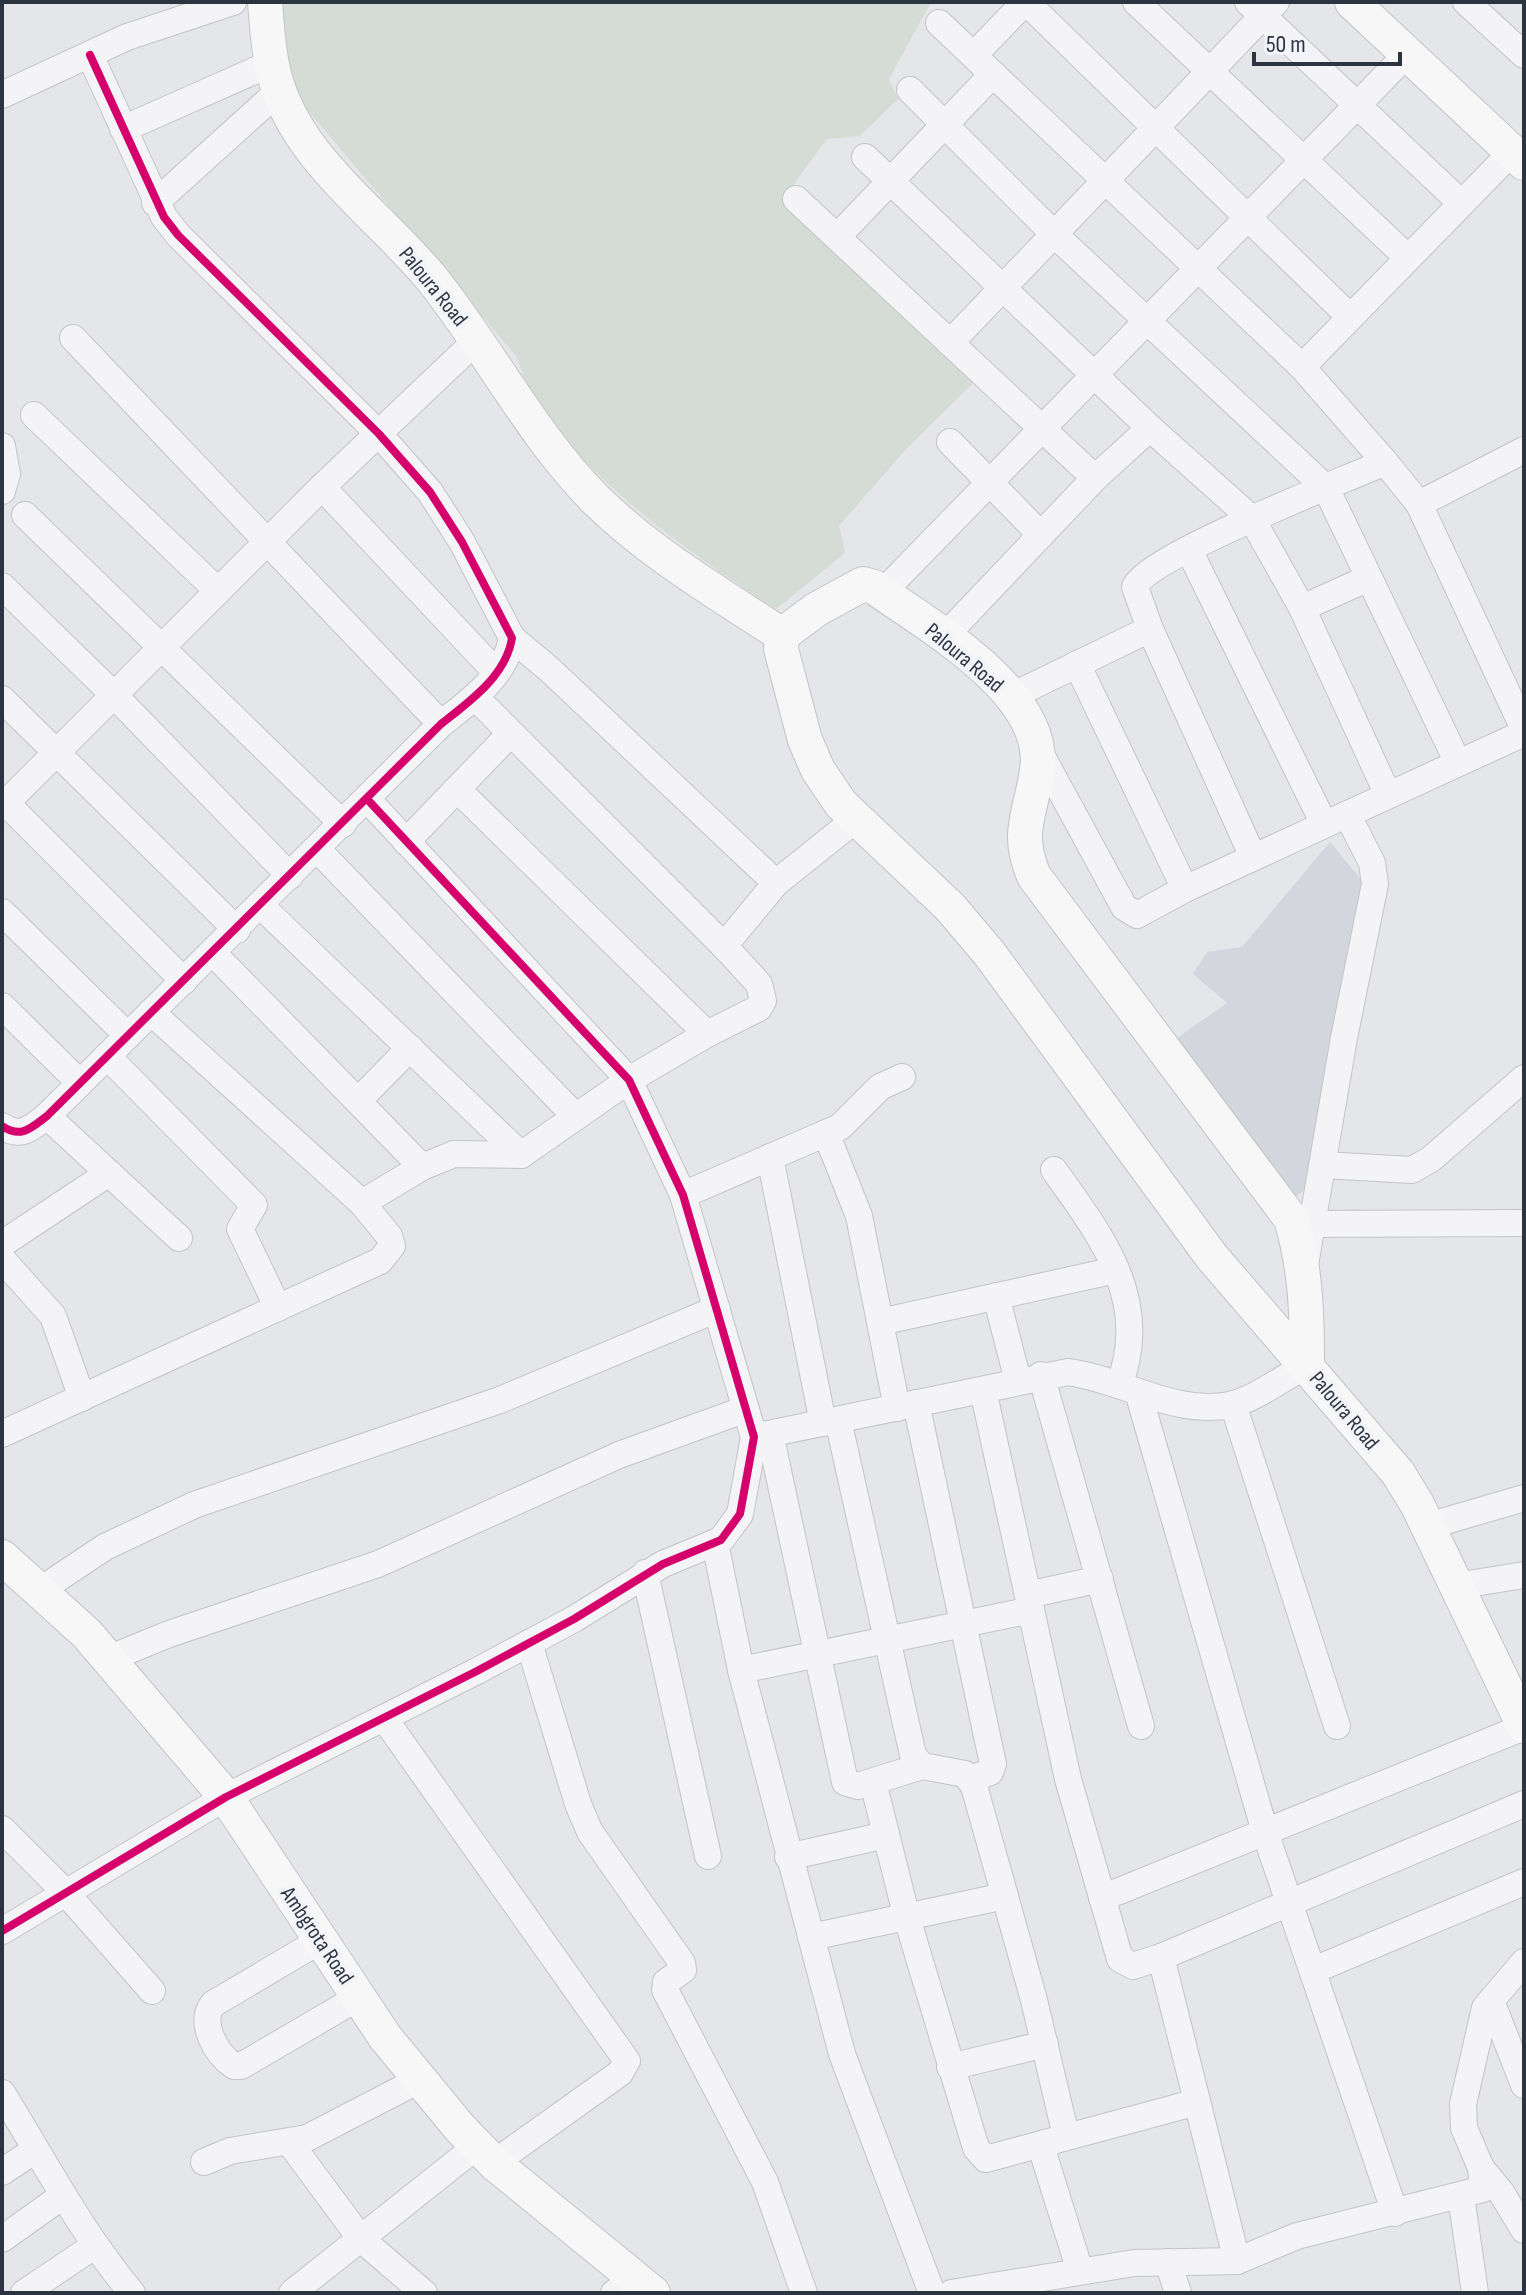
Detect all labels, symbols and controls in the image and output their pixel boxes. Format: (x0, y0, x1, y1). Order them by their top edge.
scale bar (1254, 16, 1400, 66)
text: 50 m (1266, 30, 1306, 59)
street label: Paloura Road (393, 242, 473, 332)
street label: Paloura Road (919, 617, 1009, 699)
street label: Paloura Road (1303, 1366, 1385, 1456)
street label: Ambgrota Road (274, 1881, 359, 1990)

